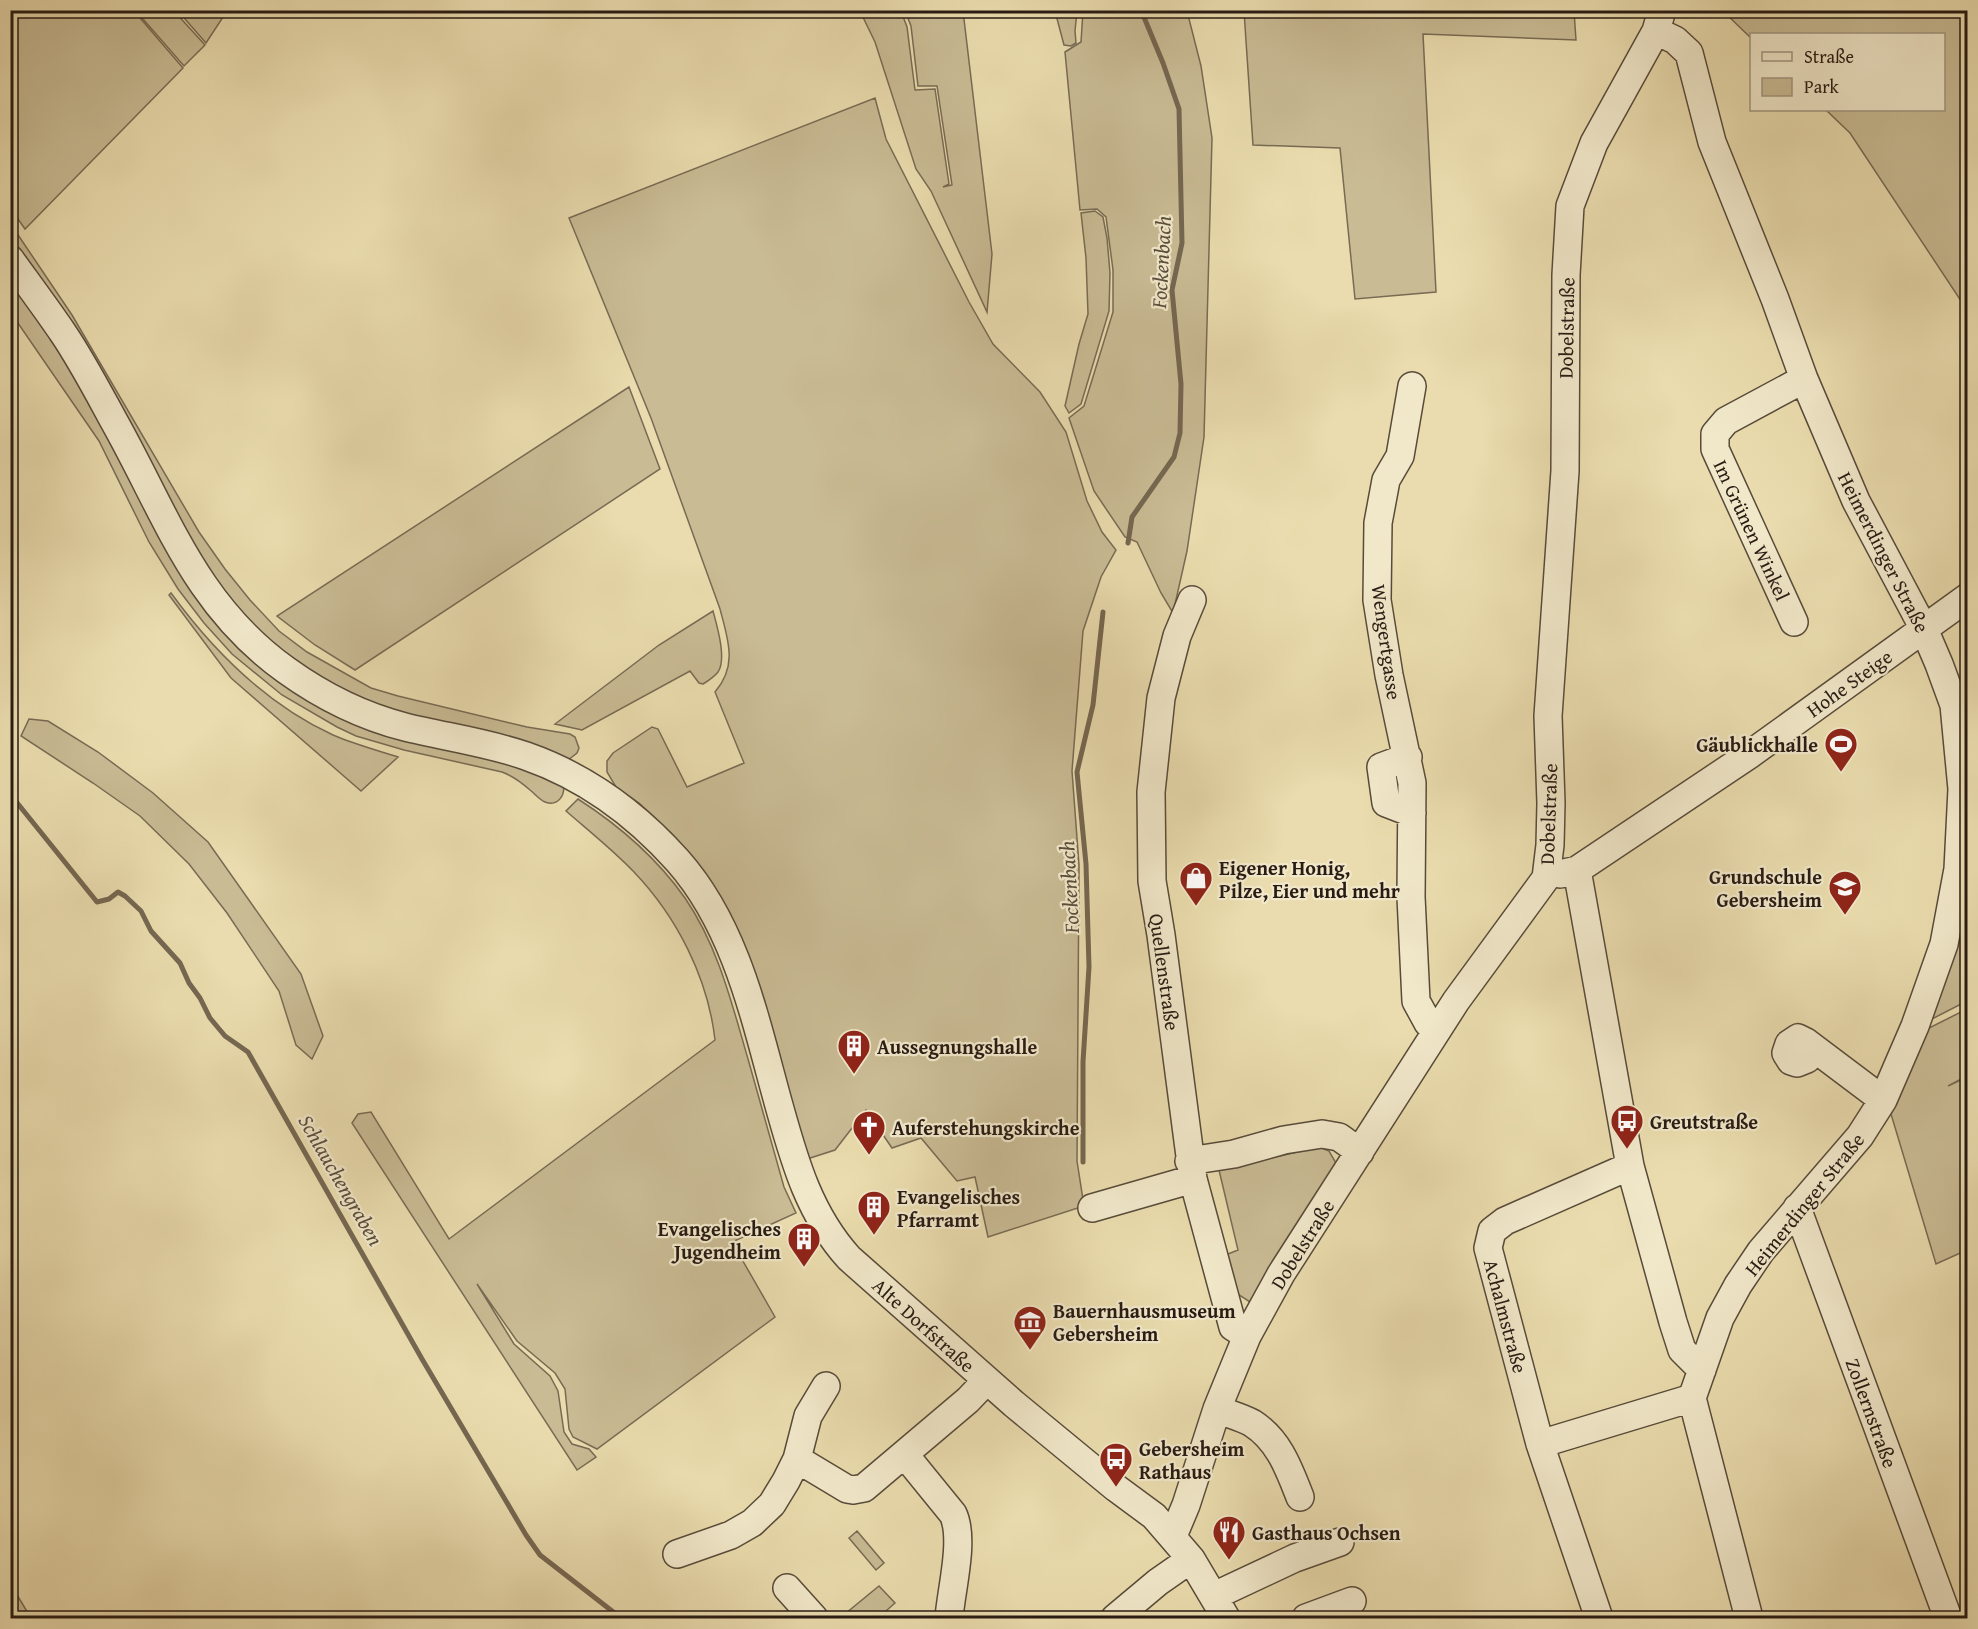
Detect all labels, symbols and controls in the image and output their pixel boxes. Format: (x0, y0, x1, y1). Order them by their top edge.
legend (1750, 33, 1945, 111)
text: Straße (1804, 43, 1854, 70)
text: Park (1804, 73, 1840, 100)
water label: Fockenbach (1143, 215, 1179, 310)
street label: Dobelstraße (1551, 277, 1581, 379)
street label: Im Grünen Winkel (1707, 455, 1798, 606)
street label: Heimerdinger Straße (1831, 467, 1937, 637)
street label: Wengertgasse (1365, 582, 1409, 702)
street label: Hohe Steige (1800, 642, 1898, 724)
sports icon: Gäublickhalle (1823, 726, 1859, 773)
place label: Gäublickhalle (1696, 730, 1818, 759)
street label: Dobelstraße (1532, 763, 1564, 865)
water label: Fockenbach (1051, 840, 1087, 935)
place label: Eigener Honig, Pilze, Eier und mehr (1219, 853, 1400, 905)
shop icon: Eigener Honig, Pilze, Eier und mehr (1178, 860, 1214, 907)
place label: Grundschule Gebersheim (1709, 862, 1822, 914)
school or university icon: Grundschule Gebersheim (1827, 869, 1863, 916)
street label: Quellenstraße (1142, 912, 1188, 1032)
building icon: Aussegnungshalle (836, 1028, 872, 1075)
place label: Aussegnungshalle (877, 1032, 1038, 1061)
bus stop icon: Greutstraße (1609, 1103, 1645, 1150)
place label: Greutstraße (1650, 1107, 1758, 1136)
water label: Schlauchengraben (291, 1109, 391, 1252)
church icon: Auferstehungskirche (851, 1109, 887, 1156)
place label: Auferstehungskirche (892, 1113, 1080, 1142)
street label: Heimerdinger Straße (1737, 1126, 1871, 1282)
place label: Evangelisches Pfarramt (897, 1182, 1020, 1234)
building icon: Evangelisches Pfarramt (856, 1189, 892, 1236)
street label: Dobelstraße (1263, 1193, 1341, 1295)
place label: Evangelisches Jugendheim (658, 1214, 781, 1266)
building icon: Evangelisches Jugendheim (786, 1221, 822, 1268)
street label: Achalmstraße (1477, 1256, 1535, 1376)
street label: Alte Dorfstraße (866, 1271, 982, 1379)
place label: Bauernhausmuseum Gebersheim (1053, 1296, 1236, 1348)
museum icon: Bauernhausmuseum Gebersheim (1012, 1304, 1048, 1351)
street label: Zollernstraße (1839, 1354, 1905, 1472)
place label: Gebersheim Rathaus (1139, 1434, 1245, 1486)
bus stop icon: Gebersheim Rathaus (1098, 1441, 1134, 1488)
restaurant icon: Gasthaus Ochsen (1211, 1514, 1247, 1561)
place label: Gasthaus Ochsen (1252, 1518, 1401, 1547)

